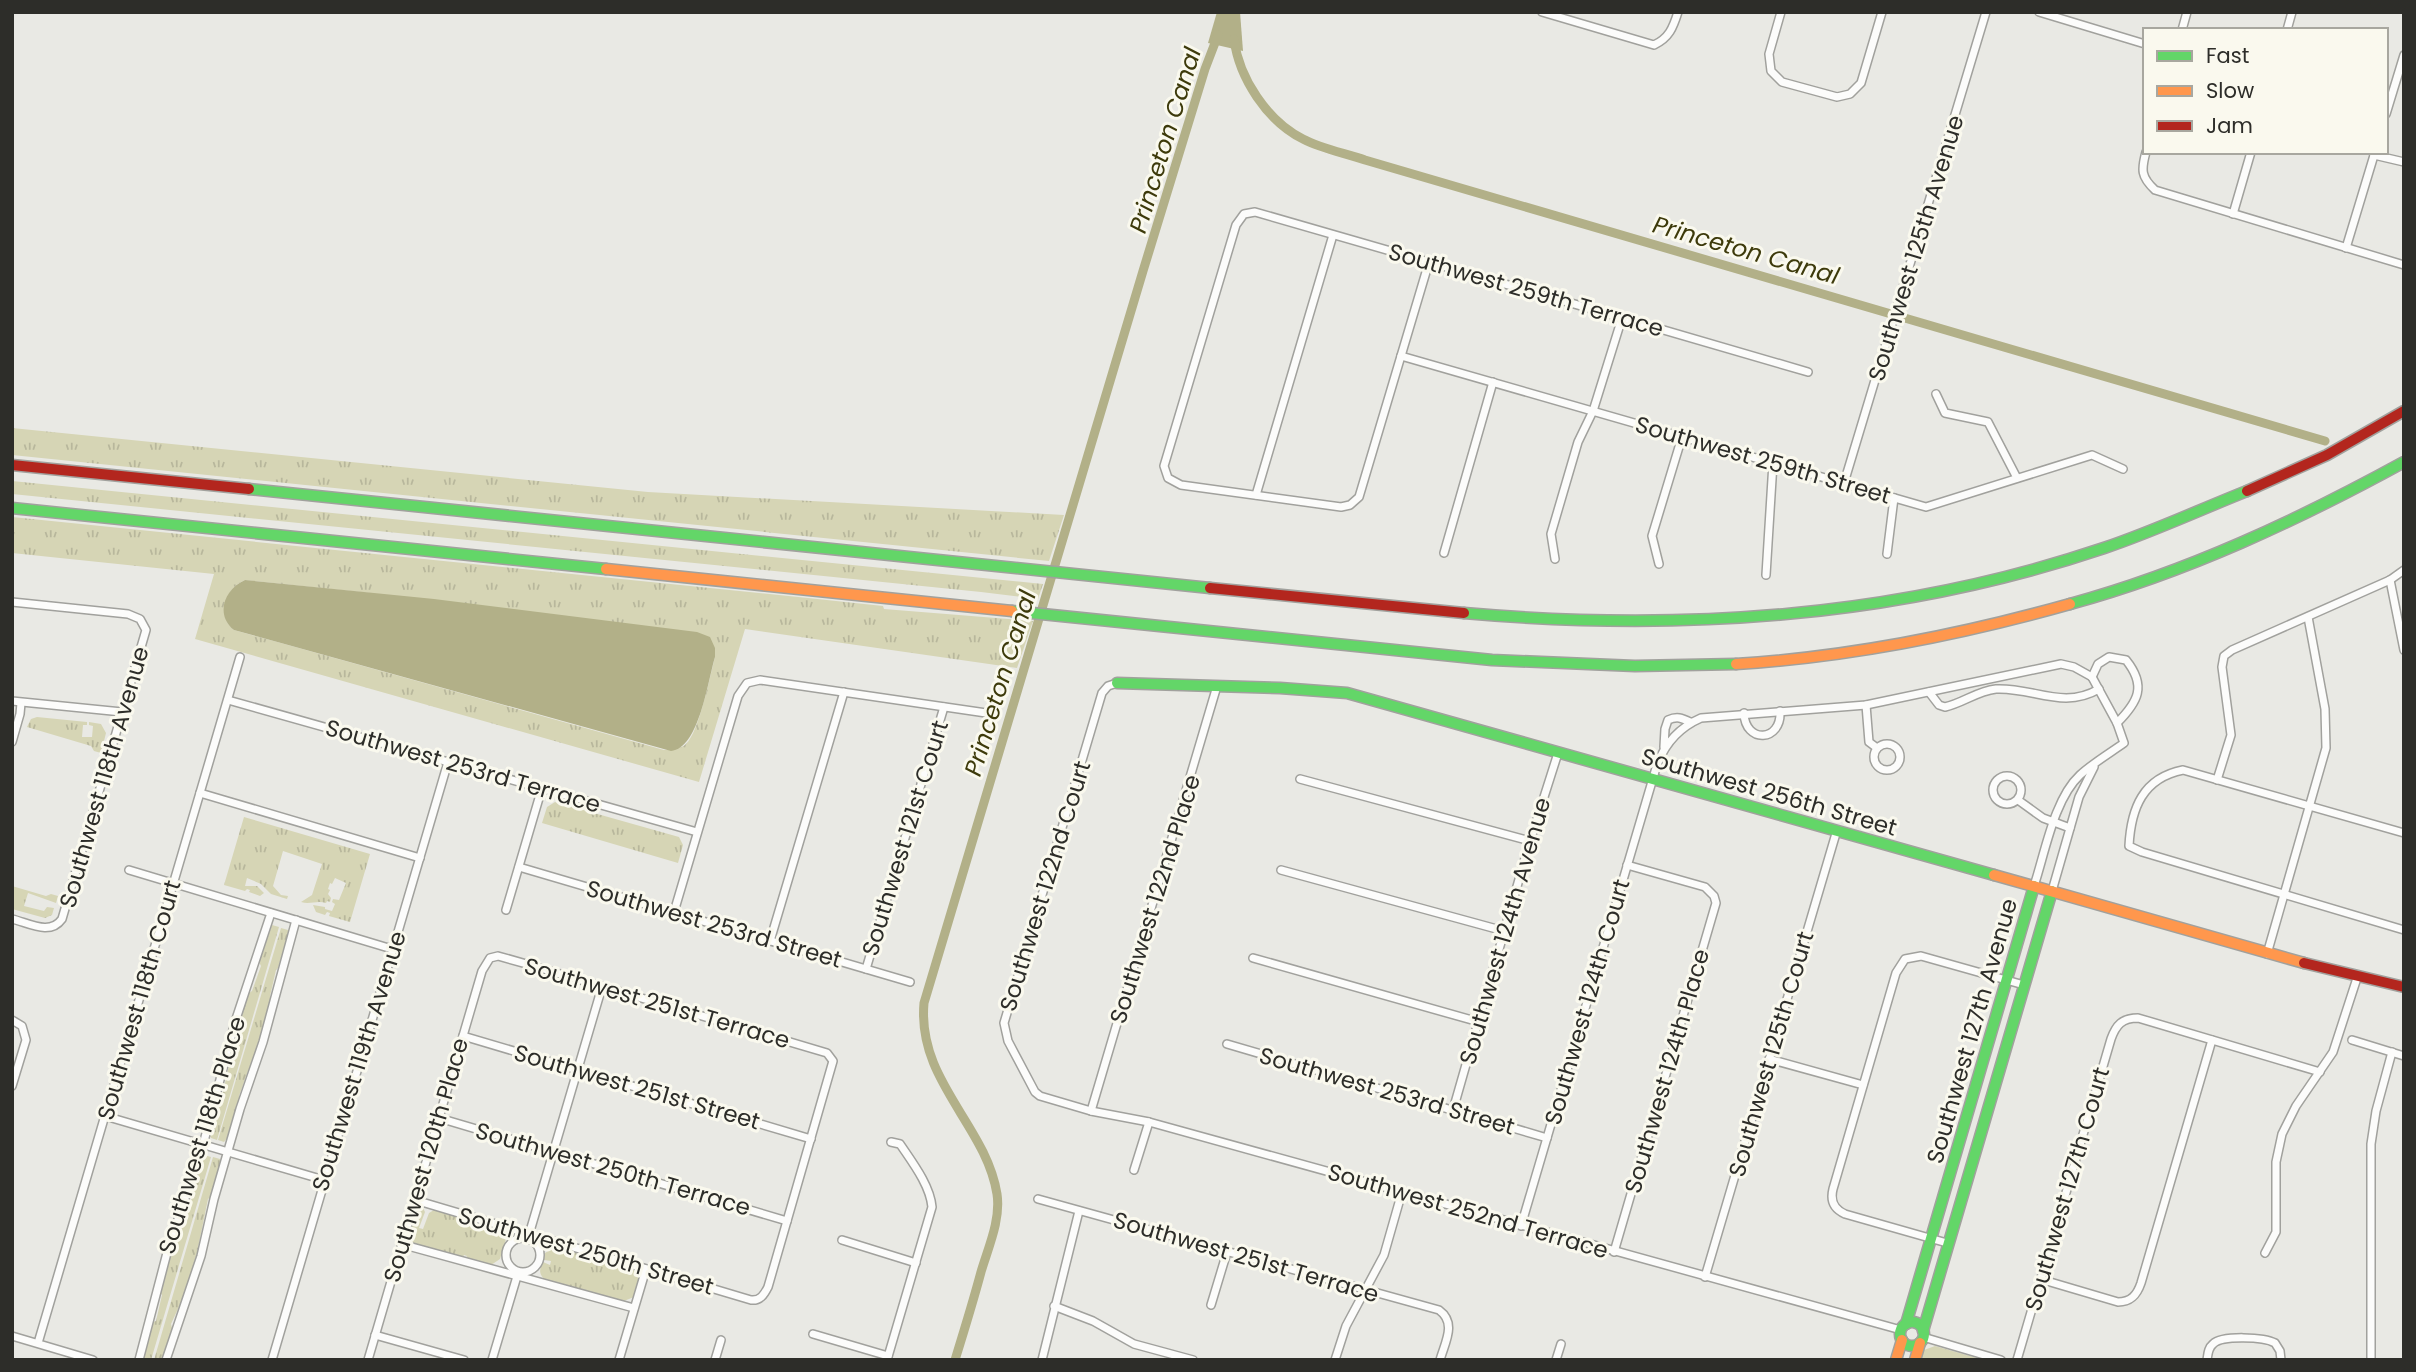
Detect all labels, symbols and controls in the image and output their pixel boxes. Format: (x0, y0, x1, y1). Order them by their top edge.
legend (2143, 28, 2388, 154)
text: Fast (2206, 41, 2249, 70)
water label: Princeton Canal (1121, 43, 1209, 237)
text: Slow (2206, 76, 2254, 105)
street label: Southwest 125th Avenue (1860, 111, 1972, 385)
text: Jam (2206, 111, 2253, 140)
water label: Princeton Canal (1649, 208, 1843, 292)
street label: Southwest 259th Terrace (1385, 235, 1667, 345)
street label: Southwest 259th Street (1632, 408, 1894, 512)
water label: Princeton Canal (956, 586, 1044, 780)
street label: Southwest 118th Avenue (51, 643, 157, 911)
street label: Southwest 253rd Terrace (322, 711, 604, 821)
street label: Southwest 121st Court (854, 717, 956, 959)
street label: Southwest 256th Street (1637, 740, 1901, 844)
street label: Southwest 122nd Court (992, 757, 1098, 1015)
street label: Southwest 122nd Place (1102, 771, 1208, 1027)
street label: Southwest 124th Avenue (1452, 794, 1558, 1068)
street label: Southwest 253rd Street (582, 872, 846, 976)
street label: Southwest 124th Court (1537, 875, 1637, 1129)
street label: Southwest 118th Court (89, 876, 189, 1124)
street label: Southwest 127th Avenue (1919, 895, 2025, 1167)
street label: Southwest 119th Avenue (304, 927, 414, 1195)
street label: Southwest 125th Court (1721, 927, 1821, 1181)
street label: Southwest 124th Place (1617, 945, 1717, 1197)
street label: Southwest 251st Terrace (520, 950, 794, 1056)
street label: Southwest 118th Place (151, 1012, 253, 1258)
street label: Southwest 120th Place (376, 1034, 476, 1286)
street label: Southwest 251st Street (510, 1037, 764, 1137)
street label: Southwest 253rd Street (1255, 1039, 1519, 1143)
street label: Southwest 127th Court (2017, 1063, 2117, 1315)
street label: Southwest 250th Terrace (472, 1114, 754, 1224)
street label: Southwest 252nd Terrace (1324, 1156, 1612, 1266)
street label: Southwest 250th Street (455, 1199, 717, 1303)
street label: Southwest 251st Terrace (1109, 1204, 1383, 1310)

